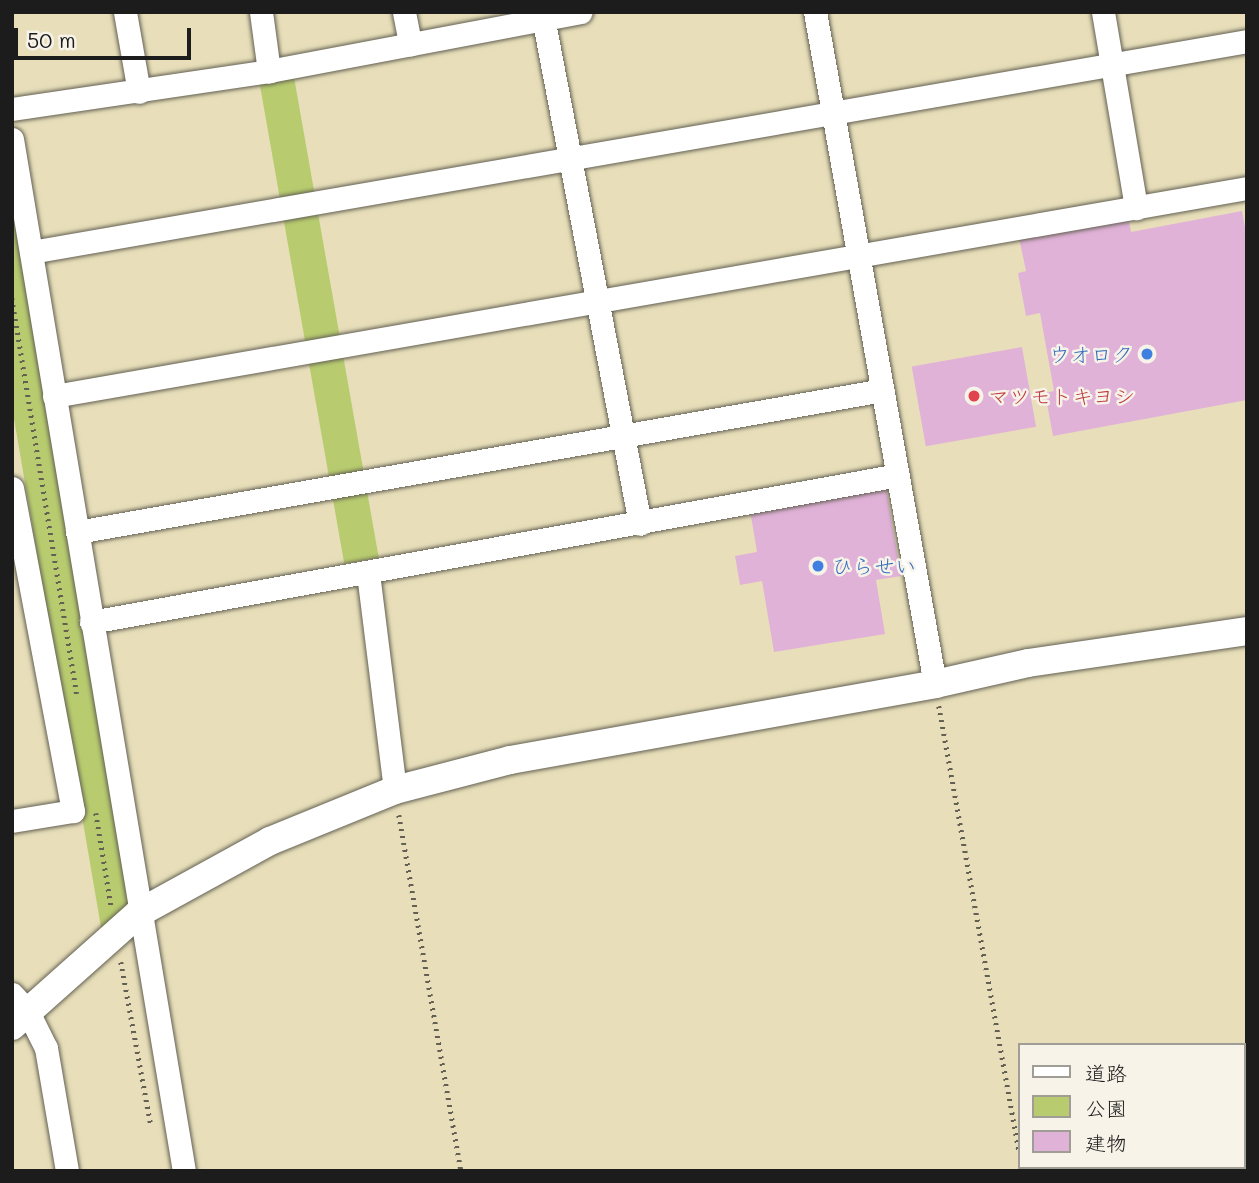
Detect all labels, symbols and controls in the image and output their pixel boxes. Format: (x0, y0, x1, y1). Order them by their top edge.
scale bar (18, 14, 194, 58)
text: 50 m (27, 26, 76, 53)
place label: ウオロク (1049, 341, 1133, 367)
marker: ウオロク (1139, 346, 1155, 362)
place label: マツモトキヨシ (988, 383, 1135, 409)
marker: マツモトキヨシ (966, 388, 982, 404)
place label: ひらせい (832, 553, 916, 579)
marker: ひらせい (810, 558, 826, 574)
legend (1018, 1043, 1245, 1169)
text: 道路 (1085, 1059, 1127, 1086)
text: 公園 (1085, 1094, 1127, 1121)
text: 建物 (1085, 1129, 1127, 1156)

